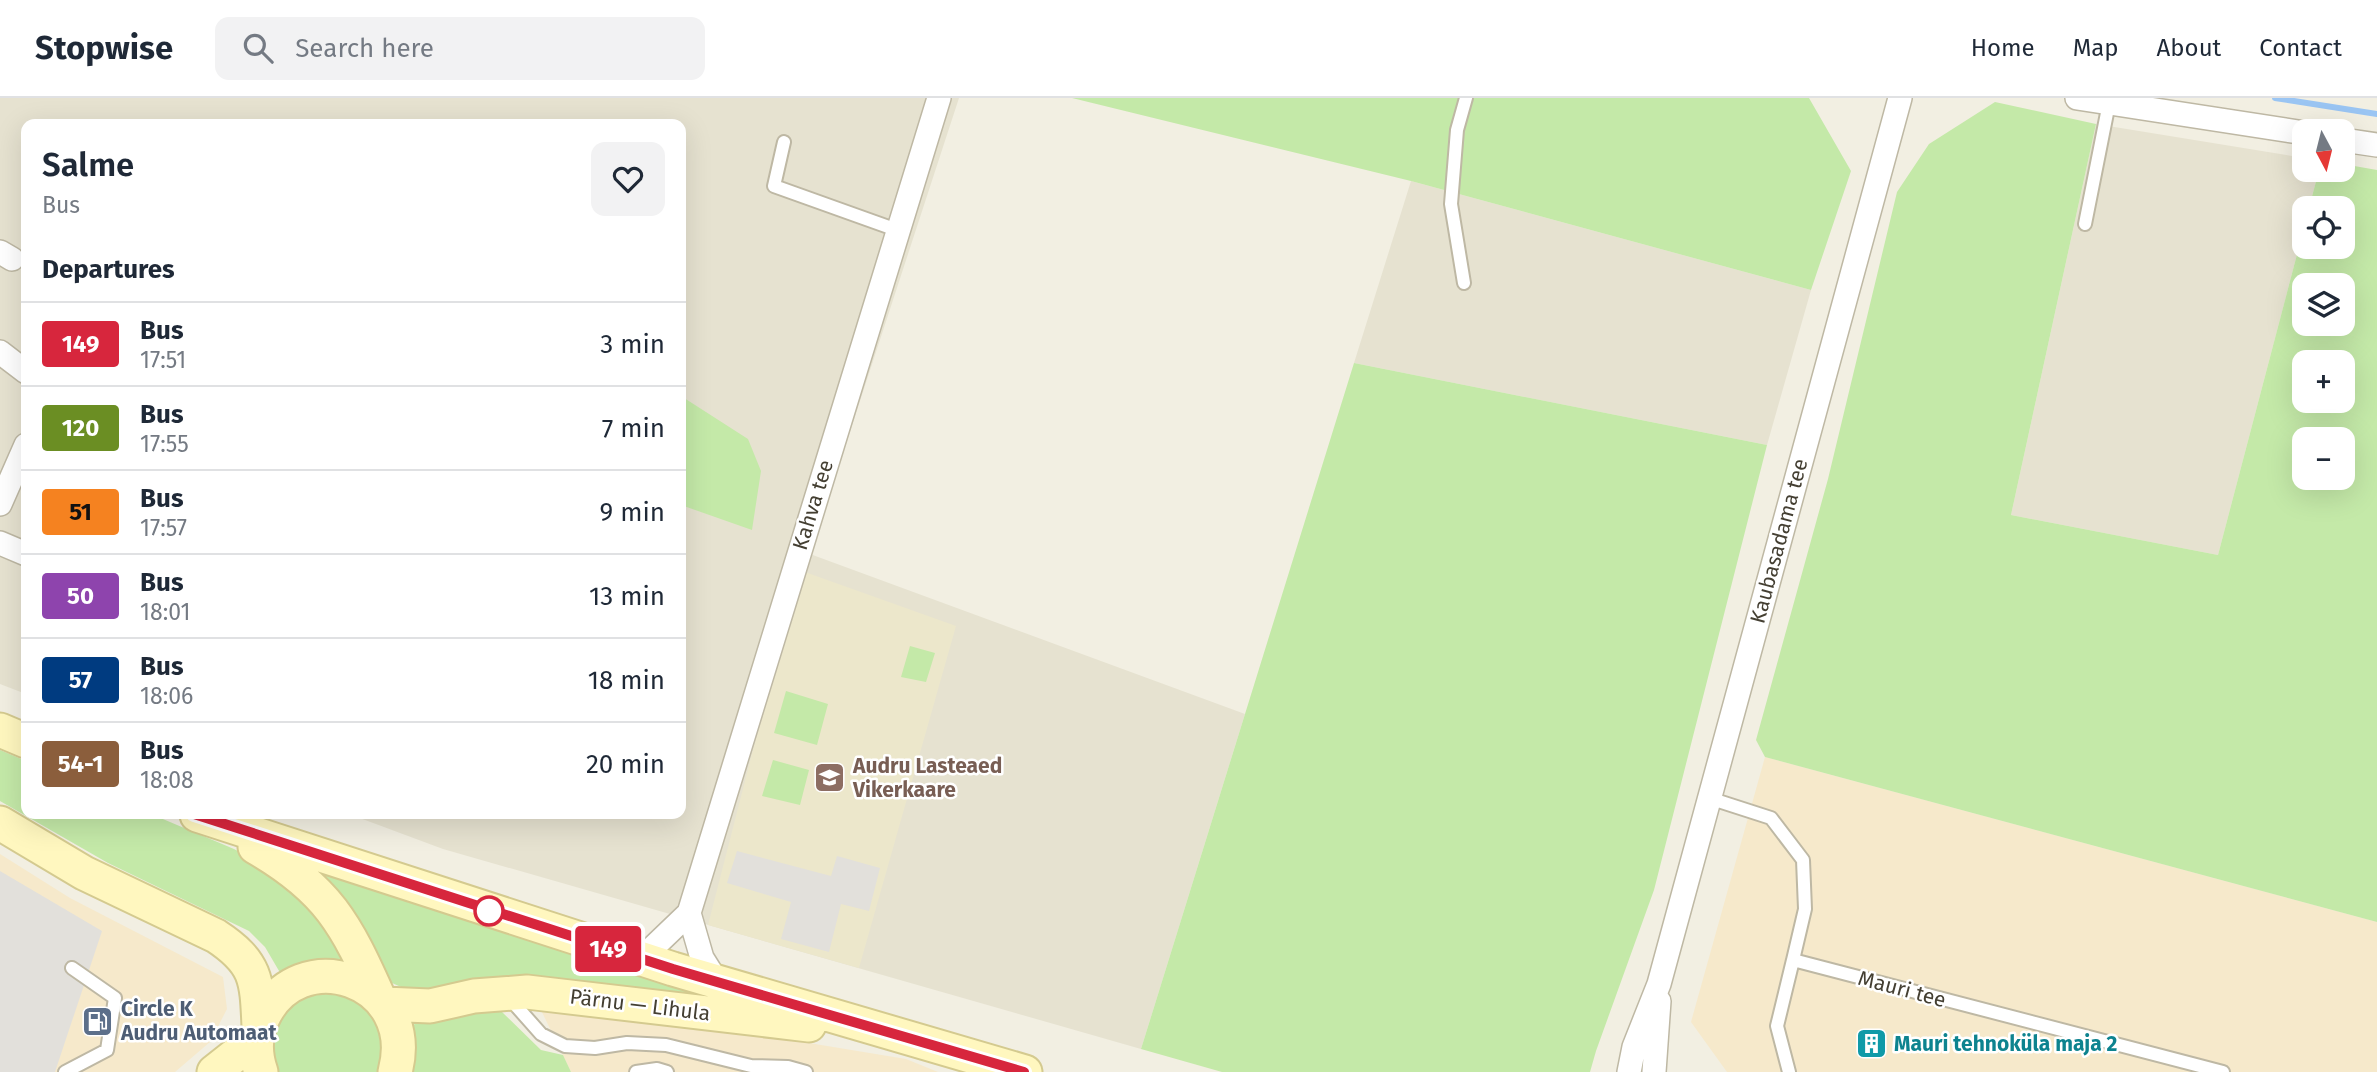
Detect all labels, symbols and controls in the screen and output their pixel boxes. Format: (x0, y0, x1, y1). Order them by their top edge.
search box (215, 17, 705, 80)
text: Stopwise (35, 28, 173, 68)
icon: search (239, 29, 277, 67)
text: Search here (295, 33, 434, 64)
text: Home (1971, 34, 2035, 62)
text: Map (2073, 34, 2119, 62)
text: About (2157, 34, 2221, 62)
text: Contact (2259, 34, 2342, 62)
north arrow (2292, 119, 2356, 182)
map controls (2292, 119, 2355, 490)
button: heart (591, 142, 665, 216)
text: Salme (42, 145, 134, 185)
text: Bus (42, 191, 80, 219)
button: locate (2292, 196, 2355, 259)
text: Departures (42, 254, 175, 285)
button: layers (2292, 273, 2355, 336)
text: Bus (140, 315, 183, 346)
text: 3 min (600, 329, 665, 360)
text: 149 (62, 330, 99, 358)
text: 17:51 (140, 346, 186, 374)
button: + (2292, 350, 2355, 413)
text: Bus (140, 399, 183, 430)
text: 7 min (602, 413, 665, 444)
text: 120 (62, 414, 99, 442)
button: − (2292, 427, 2355, 490)
text: 17:55 (140, 430, 189, 458)
street label: Kaubasadama tee (1745, 456, 1813, 626)
street label: Kahva tee (787, 457, 839, 553)
text: Bus (140, 483, 183, 514)
text: 9 min (600, 497, 665, 528)
text: 51 (69, 498, 92, 526)
text: 17:57 (140, 514, 187, 542)
text: Bus (140, 567, 183, 598)
text: 13 min (589, 581, 665, 612)
text: 50 (67, 582, 94, 610)
text: 18:01 (140, 598, 190, 626)
text: Bus (140, 651, 183, 682)
text: 18 min (588, 665, 665, 696)
text: 57 (69, 666, 92, 694)
text: 18:06 (140, 682, 193, 710)
text: Bus (140, 735, 183, 766)
text: 20 min (586, 749, 665, 780)
text: 54-1 (58, 750, 103, 778)
place label: Audru Lasteaed Vikerkaare (852, 753, 1002, 803)
school or university icon: Audru Lasteaed Vikerkaare (813, 761, 847, 795)
text: 18:08 (140, 766, 194, 794)
unlabelled marker (474, 896, 504, 926)
line badge: 149 (568, 926, 648, 972)
text: 149 (589, 935, 627, 963)
street label: Mauri tee (1855, 965, 1949, 1013)
street label: Pärnu — Lihula (568, 983, 712, 1027)
place label: Circle K Audru Automaat (120, 996, 277, 1046)
fuel station icon: Circle K Audru Automaat (81, 1004, 115, 1038)
building icon: Mauri tehnoküla maja 2 (1854, 1027, 1888, 1061)
place label: Mauri tehnoküla maja 2 (1894, 1031, 2118, 1057)

